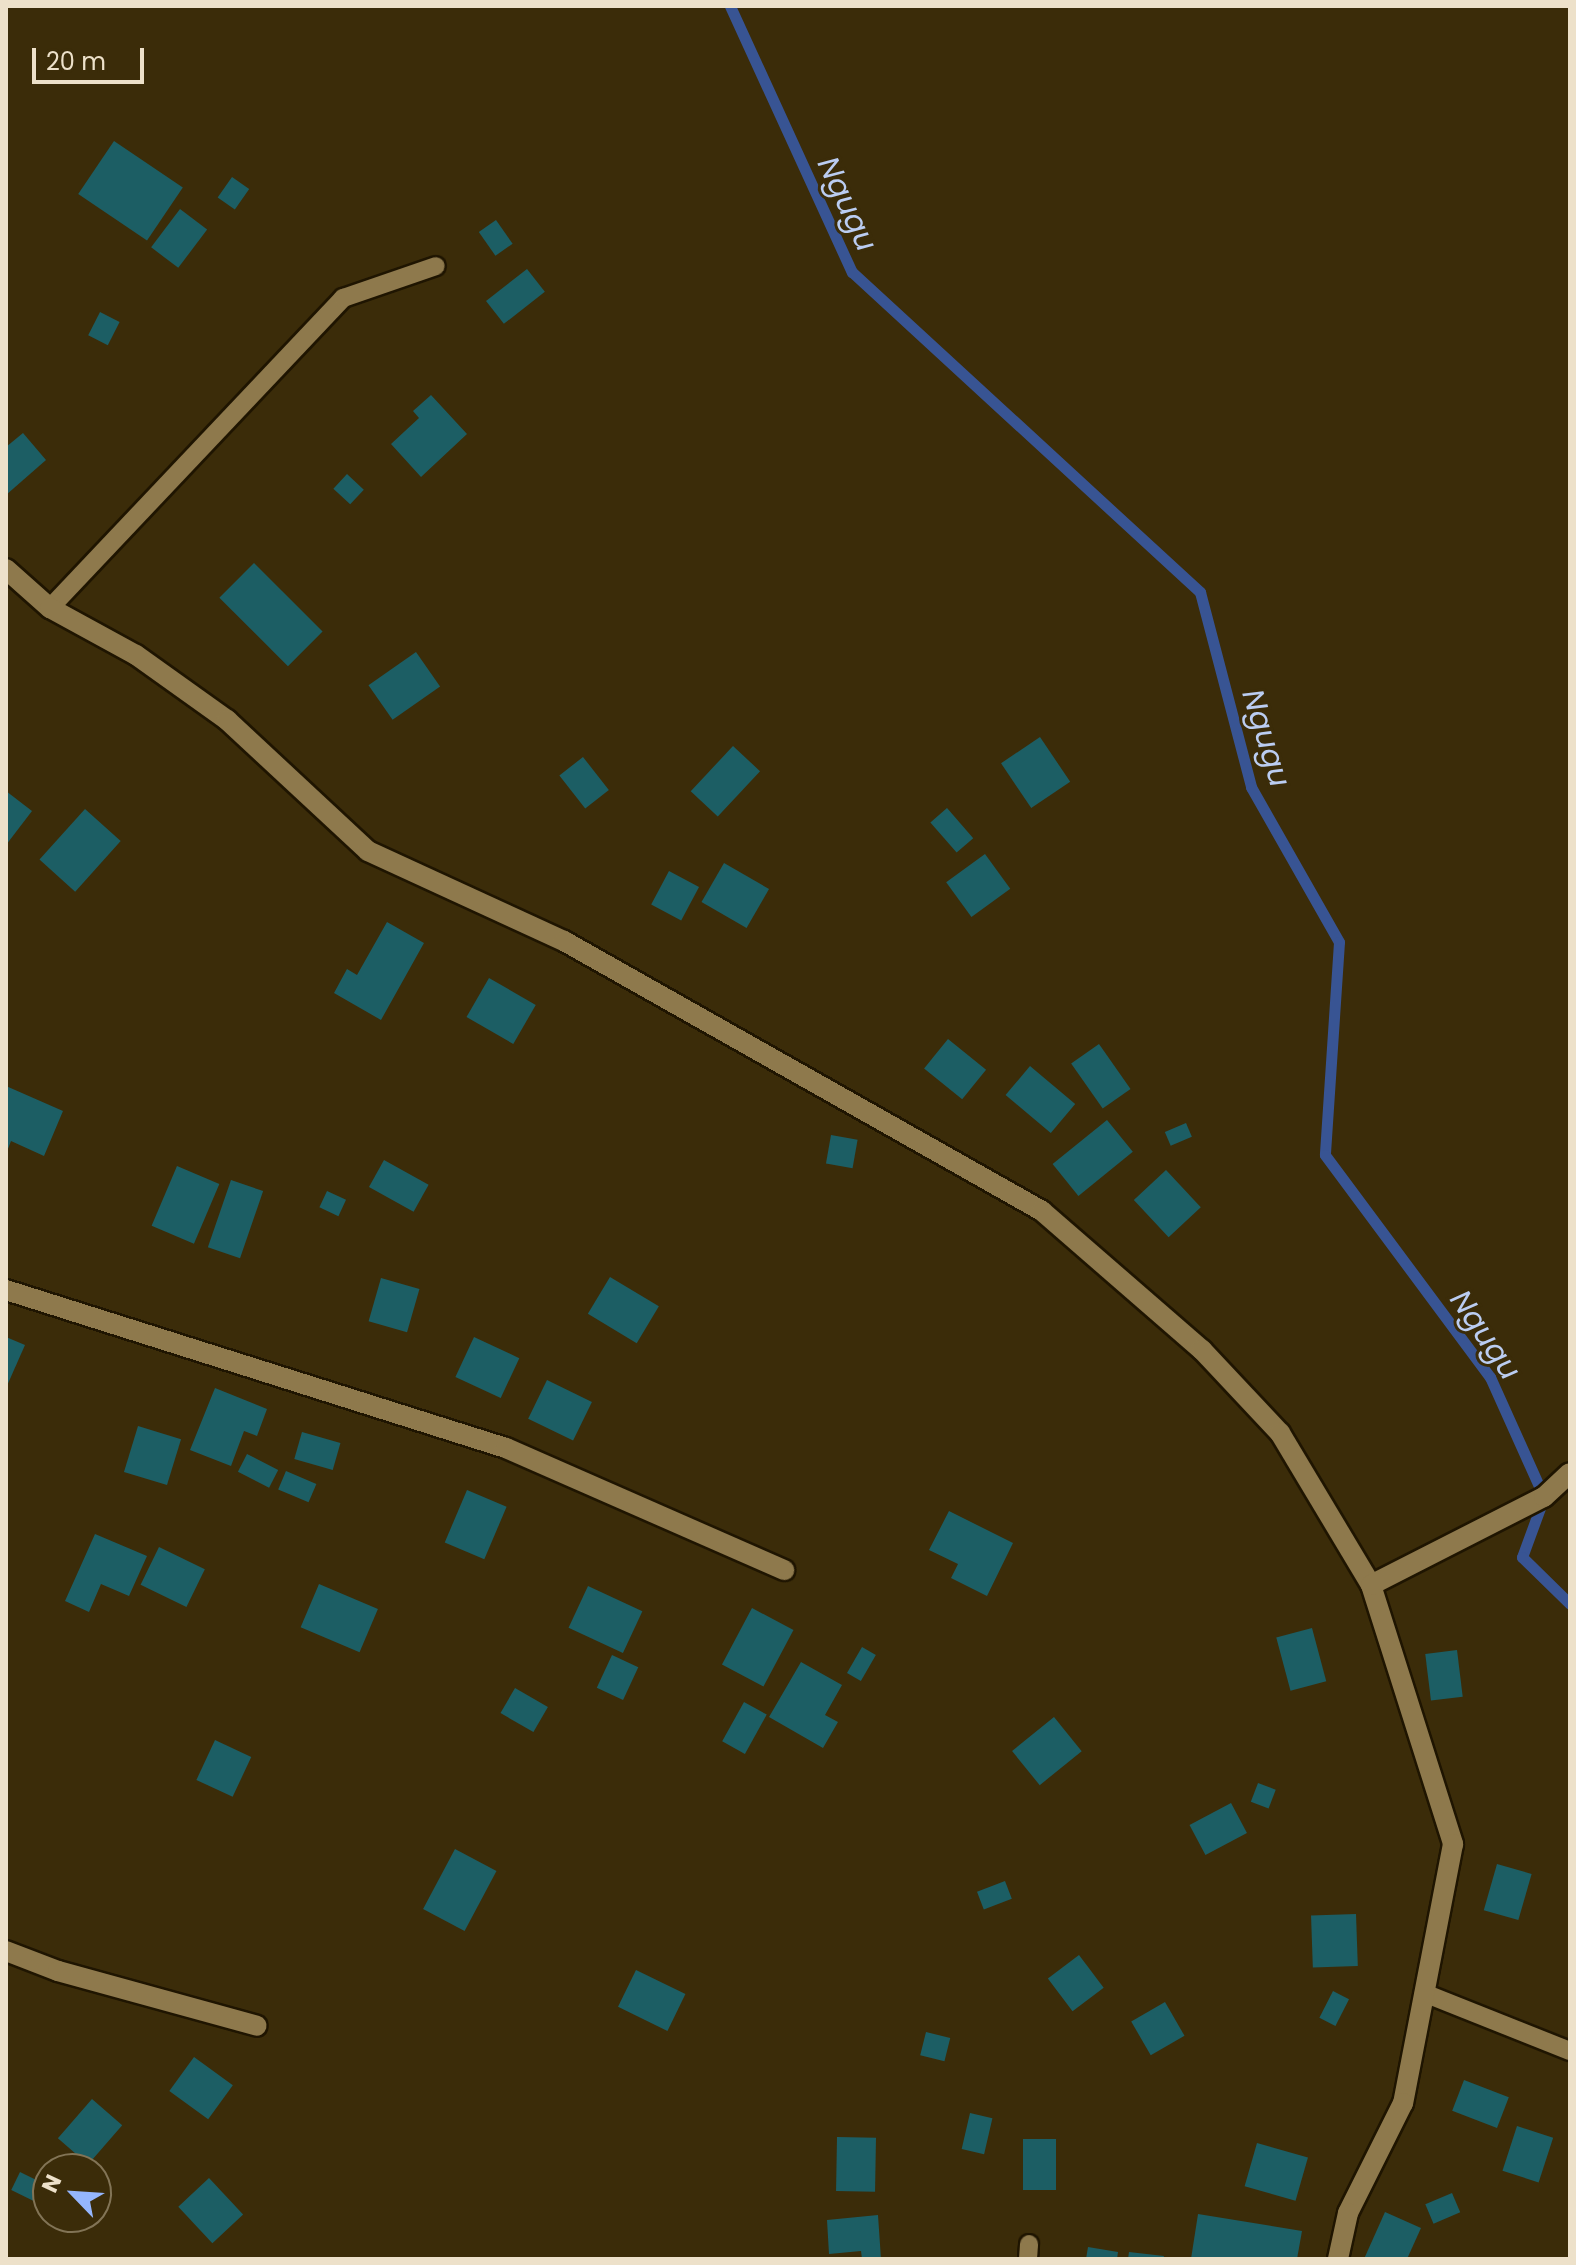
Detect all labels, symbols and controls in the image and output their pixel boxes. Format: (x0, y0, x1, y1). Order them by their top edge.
scale bar (36, 32, 148, 82)
text: 20 m (46, 45, 106, 78)
water label: Ngugu (810, 151, 884, 257)
water label: Ngugu (1234, 685, 1298, 791)
water label: Ngugu (1442, 1283, 1528, 1387)
north arrow (32, 2153, 112, 2233)
text: N (34, 2169, 69, 2198)

